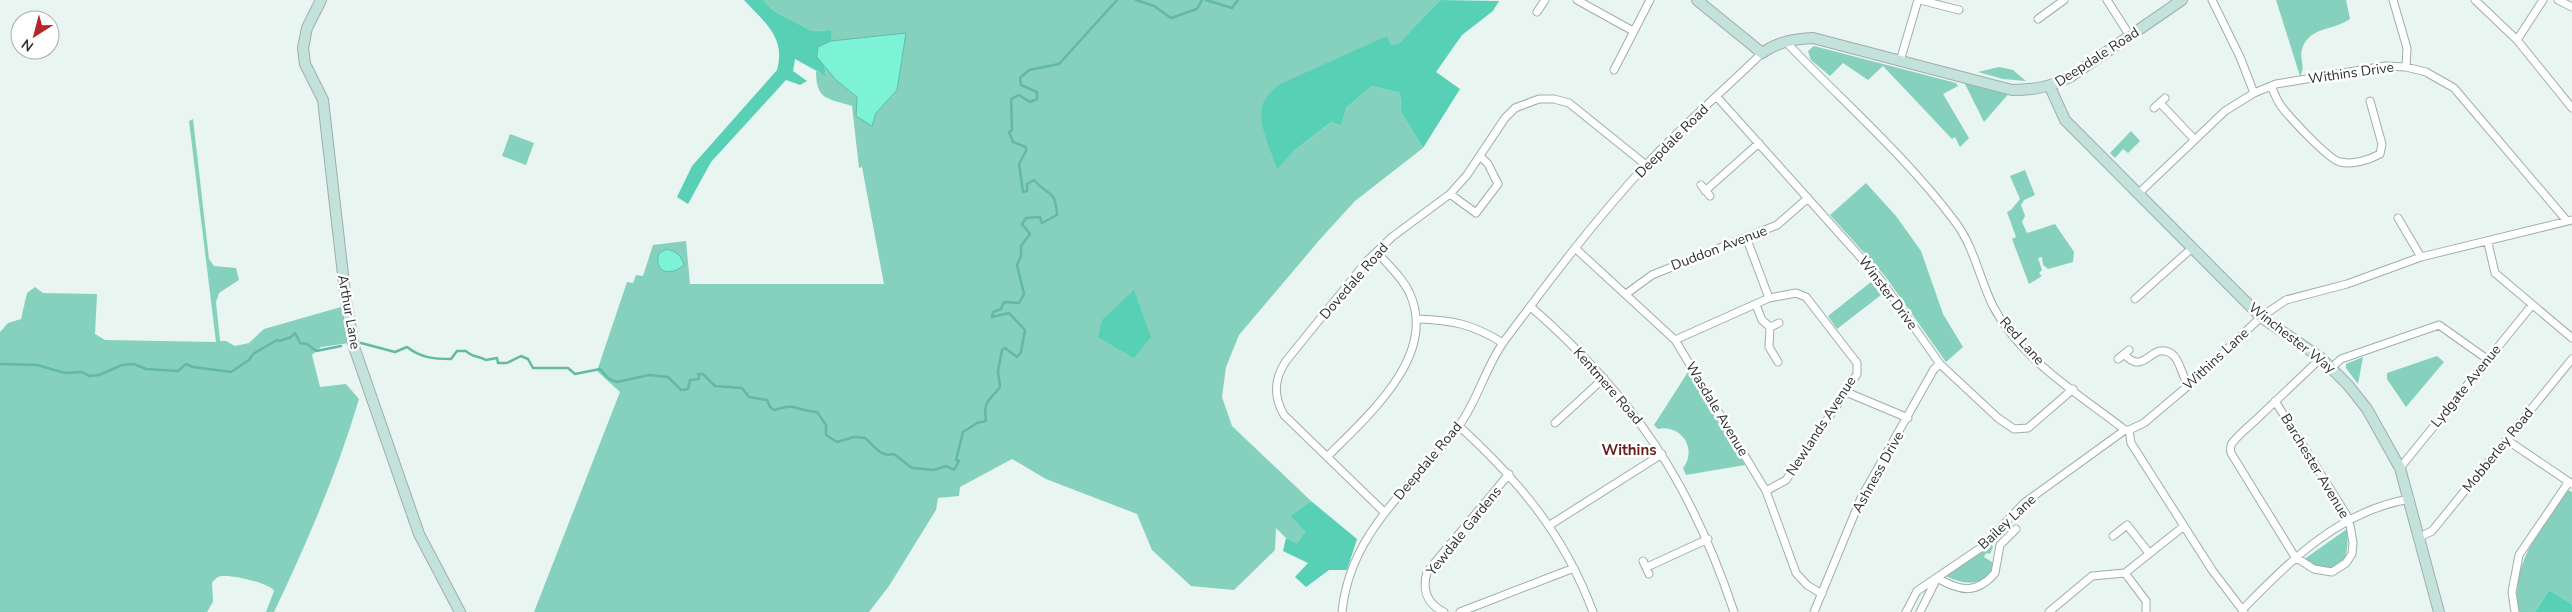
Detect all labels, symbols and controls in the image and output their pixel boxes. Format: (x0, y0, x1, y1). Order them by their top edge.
north arrow (10, 10, 60, 60)
street label: Deepdale Road (2051, 23, 2143, 91)
text: N (18, 34, 37, 56)
street label: Withins Drive (2307, 58, 2395, 88)
street label: Deepdale Road (1631, 100, 1713, 182)
street label: Duddon Avenue (1668, 221, 1770, 275)
street label: Dovedale Road (1315, 239, 1393, 323)
street label: Winster Drive (1854, 252, 1922, 334)
street label: Arthur Lane (333, 273, 365, 351)
street label: Winchester Way (2245, 298, 2340, 378)
street label: Red Lane (1995, 313, 2049, 369)
street label: Withins Lane (2179, 324, 2253, 394)
street label: Lydgate Avenue (2427, 341, 2505, 431)
street label: Kentmere Road (1569, 343, 1647, 429)
street label: Wasdale Avenue (1681, 358, 1753, 460)
street label: Newlands Avenue (1782, 373, 1860, 479)
street label: Mobberley Road (2458, 404, 2538, 496)
street label: Barchester Avenue (2276, 410, 2354, 522)
street label: Deepdale Road (1390, 418, 1466, 504)
street label: Ashness Drive (1848, 428, 1908, 516)
district label: Withins (1602, 440, 1656, 460)
street label: Yewdale Gardens (1421, 482, 1506, 580)
street label: Bailey Lane (1974, 490, 2040, 554)

